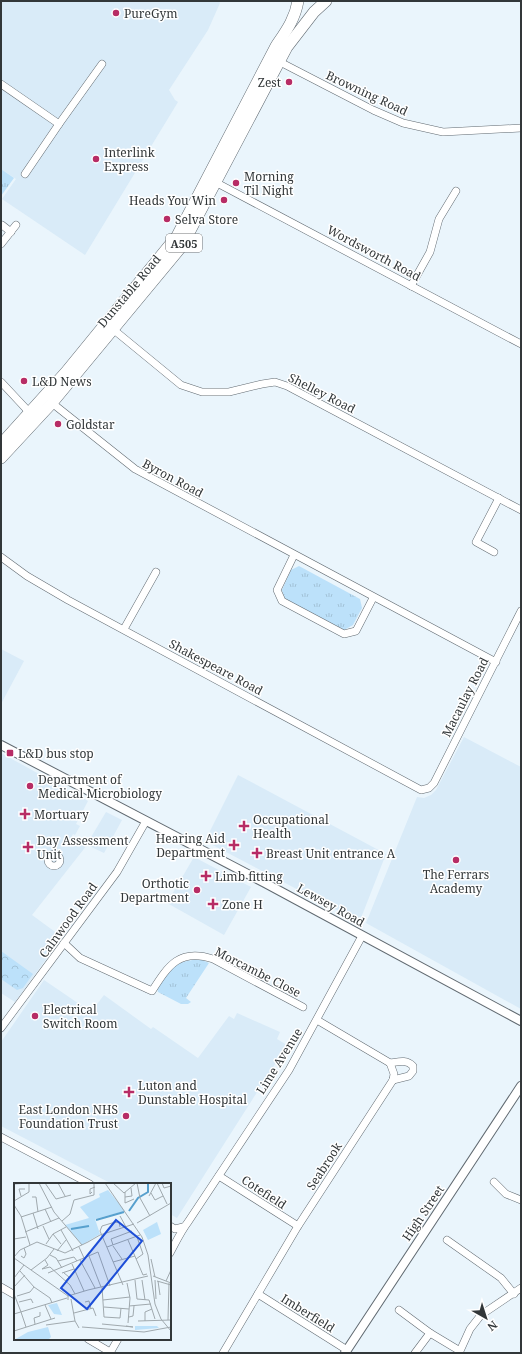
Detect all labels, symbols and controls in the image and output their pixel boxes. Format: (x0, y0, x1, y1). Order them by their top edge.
place label: PureGym (124, 5, 178, 22)
marker: PureGym (111, 8, 121, 18)
street label: Browning Road (323, 67, 411, 120)
place label: Zest (258, 74, 281, 91)
marker: Zest (284, 77, 294, 87)
place label: Interlink Express (104, 144, 156, 175)
marker: Interlink Express (91, 154, 101, 164)
place label: Morning Til Night (244, 168, 294, 199)
marker: Morning Til Night (231, 178, 241, 188)
place label: Heads You Win (129, 192, 216, 209)
marker: Heads You Win (219, 195, 229, 205)
place label: Selva Store (175, 211, 238, 228)
marker: Selva Store (162, 214, 172, 224)
street label: Wordsworth Road (324, 221, 424, 285)
road number: A505 (166, 234, 202, 252)
street label: Dunstable Road (94, 251, 165, 331)
street label: Shelley Road (286, 369, 359, 417)
place label: L&D News (32, 373, 92, 390)
marker: L&D News (19, 376, 29, 386)
place label: Goldstar (66, 416, 115, 433)
marker: Goldstar (53, 419, 63, 429)
street label: Byron Road (140, 455, 207, 501)
street label: Shakespeare Road (166, 635, 267, 699)
street label: Macaulay Road (438, 654, 493, 740)
place label: L&D bus stop (18, 745, 94, 762)
marker: L&D bus stop (5, 748, 15, 758)
place label: Department of Medical Microbiology (38, 771, 162, 802)
marker: Department of Medical Microbiology (25, 781, 35, 791)
place label: Mortuary (34, 806, 89, 823)
marker: Mortuary (19, 808, 31, 820)
place label: Occupational Health (253, 811, 329, 842)
marker: Occupational Health (238, 820, 250, 832)
place label: Hearing Aid Department (156, 830, 226, 861)
place label: Day Assessment Unit (37, 832, 128, 863)
marker: Hearing Aid Department (228, 839, 240, 851)
marker: Day Assessment Unit (22, 841, 34, 853)
place label: Breast Unit entrance A (266, 845, 396, 862)
marker: Breast Unit entrance A (251, 847, 263, 859)
marker: The Ferrars Academy (451, 855, 461, 865)
place label: The Ferrars Academy (423, 866, 489, 897)
place label: Limb fitting (215, 868, 283, 885)
marker: Limb fitting (200, 870, 212, 882)
place label: Orthotic Department (120, 875, 189, 906)
street label: Calnwood Road (35, 878, 101, 961)
street label: Lewsey Road (294, 879, 368, 931)
marker: Orthotic Department (192, 885, 202, 895)
place label: Zone H (222, 896, 263, 913)
marker: Zone H (207, 898, 219, 910)
street label: Morcambe Close (212, 943, 304, 1001)
place label: Electrical Switch Room (43, 1001, 118, 1032)
marker: Electrical Switch Room (30, 1011, 40, 1021)
street label: Lime Avenue (252, 1025, 306, 1097)
place label: Luton and Dunstable Hospital (138, 1077, 247, 1108)
marker: Luton and Dunstable Hospital (123, 1086, 135, 1098)
place label: East London NHS Foundation Trust (19, 1101, 118, 1132)
marker: East London NHS Foundation Trust (121, 1111, 131, 1121)
street label: Seabrook (302, 1138, 346, 1193)
street label: Cotefield (238, 1171, 290, 1213)
street label: High Street (398, 1182, 448, 1244)
inset map (14, 1183, 171, 1340)
street label: Imberfield (278, 1290, 339, 1337)
north arrow (466, 1298, 506, 1338)
text: N (484, 1318, 501, 1335)

